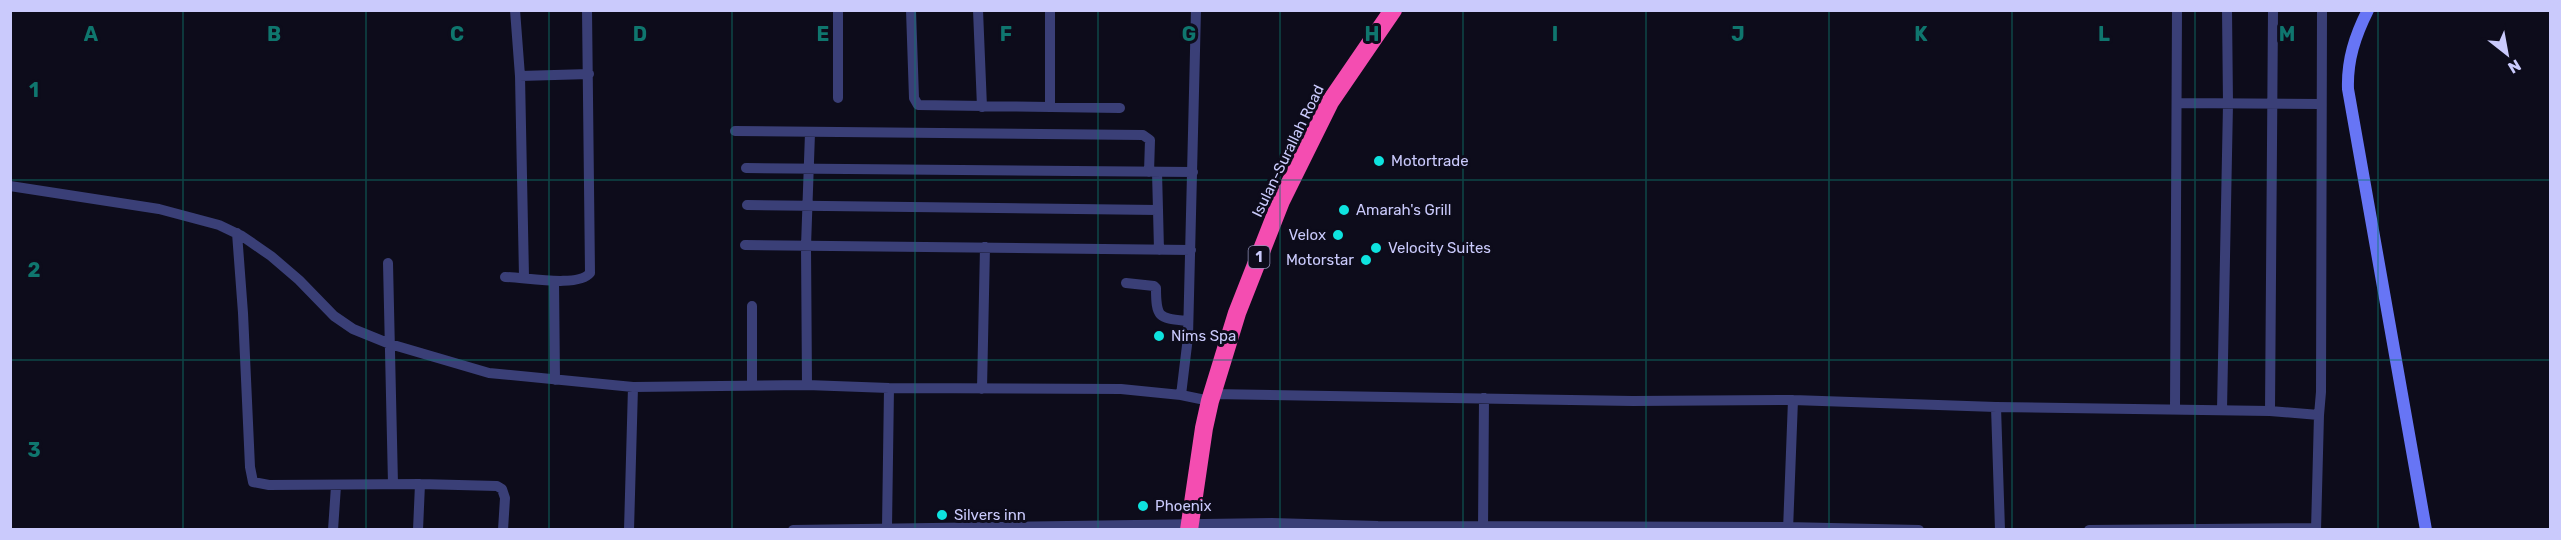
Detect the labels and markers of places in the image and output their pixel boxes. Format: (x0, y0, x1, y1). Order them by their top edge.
place label: Motortrade (1391, 152, 1469, 170)
marker: Motortrade (1372, 154, 1386, 168)
place label: Amarah's Grill (1356, 201, 1451, 219)
marker: Amarah's Grill (1337, 203, 1351, 217)
place label: Velox (1288, 226, 1326, 244)
marker: Velox (1331, 228, 1345, 242)
place label: Velocity Suites (1388, 239, 1491, 257)
marker: Velocity Suites (1369, 241, 1383, 255)
place label: Motorstar (1286, 251, 1354, 269)
marker: Motorstar (1359, 253, 1373, 267)
place label: Nims Spa (1171, 327, 1236, 345)
marker: Nims Spa (1152, 329, 1166, 343)
place label: Phoenix (1155, 497, 1212, 515)
marker: Phoenix (1136, 499, 1150, 513)
place label: Silvers inn (954, 506, 1026, 524)
marker: Silvers inn (935, 508, 949, 522)

